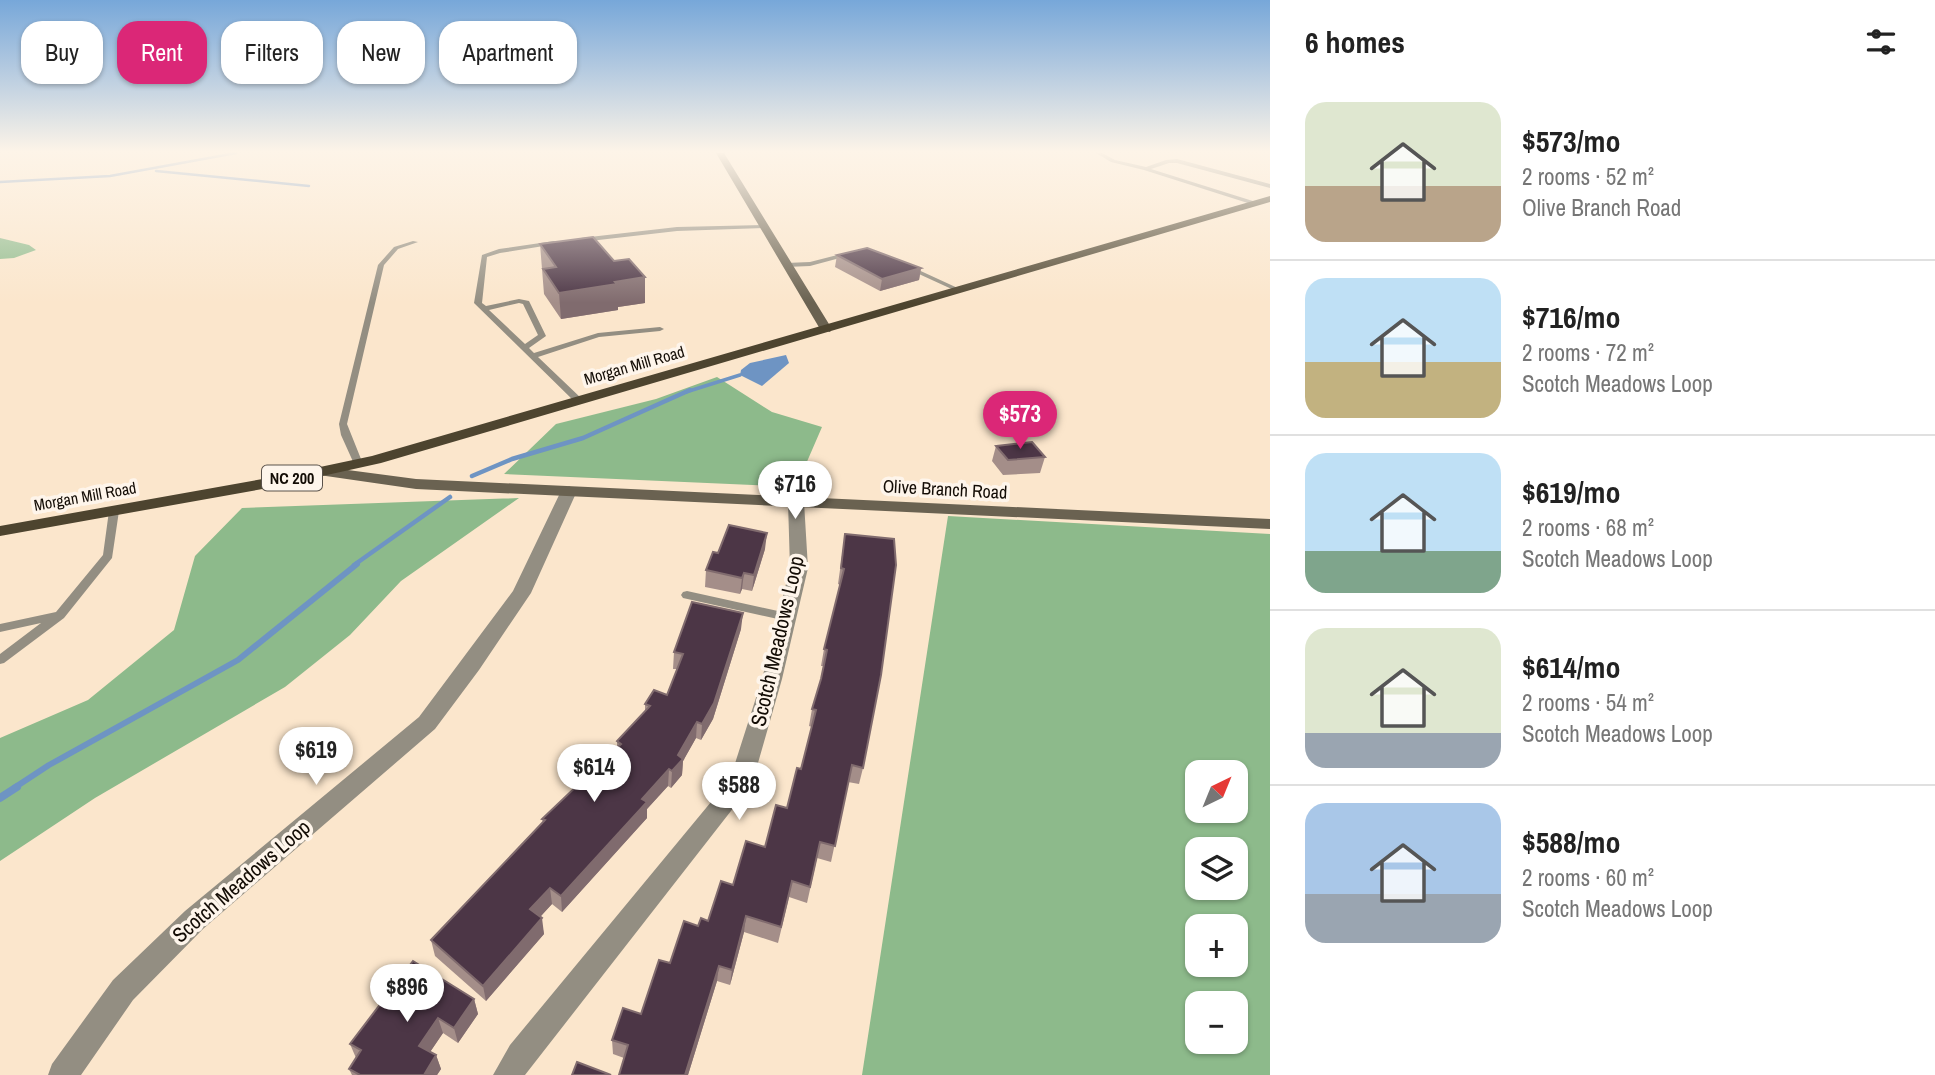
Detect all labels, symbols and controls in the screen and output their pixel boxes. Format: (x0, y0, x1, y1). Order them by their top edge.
chip: Buy (21, 21, 103, 84)
chip: Rent (117, 21, 207, 84)
chip: Filters (221, 21, 323, 84)
chip: New (337, 21, 425, 84)
chip: Apartment (439, 21, 577, 84)
text: 6 homes (1305, 22, 1405, 62)
icon: filters (1862, 23, 1900, 61)
text: $573/mo (1522, 121, 1620, 161)
icon: home (1361, 130, 1445, 214)
text: 2 rooms · 52 m² (1522, 161, 1654, 192)
text: Olive Branch Road (1522, 192, 1681, 223)
text: $716/mo (1522, 297, 1620, 337)
icon: home (1361, 306, 1445, 390)
text: 2 rooms · 72 m² (1522, 337, 1654, 368)
street label: Morgan Mill Road (581, 340, 687, 390)
text: Scotch Meadows Loop (1522, 368, 1713, 399)
pin: $573 (979, 392, 1061, 451)
text: $573 (999, 398, 1041, 429)
pin: $716 (754, 462, 836, 521)
road number: NC 200 (262, 466, 322, 491)
text: $716 (774, 468, 816, 499)
text: $619/mo (1522, 472, 1620, 512)
street label: Olive Branch Road (882, 473, 1008, 505)
street label: Morgan Mill Road (32, 476, 138, 516)
icon: home (1361, 481, 1445, 565)
text: 2 rooms · 68 m² (1522, 512, 1654, 543)
text: Scotch Meadows Loop (1522, 543, 1713, 574)
street label: Scotch Meadows Loop (743, 553, 811, 729)
text: $614/mo (1522, 647, 1620, 687)
icon: home (1361, 656, 1445, 740)
text: 2 rooms · 54 m² (1522, 687, 1654, 718)
text: Scotch Meadows Loop (1522, 718, 1713, 749)
pin: $619 (275, 728, 357, 787)
text: $619 (295, 734, 337, 765)
pin: $614 (553, 744, 635, 804)
text: $614 (573, 751, 615, 782)
north arrow (1185, 760, 1248, 822)
map controls (1185, 760, 1248, 1054)
pin: $588 (698, 762, 780, 822)
text: $588 (718, 769, 760, 800)
street label: Scotch Meadows Loop (166, 813, 316, 949)
text: $588/mo (1522, 822, 1620, 862)
icon: home (1361, 831, 1445, 915)
button: layers (1185, 837, 1248, 900)
text: 2 rooms · 60 m² (1522, 862, 1654, 893)
text: Scotch Meadows Loop (1522, 893, 1713, 924)
button: + (1185, 914, 1248, 977)
pin: $896 (366, 964, 448, 1024)
text: $896 (386, 971, 428, 1002)
button: − (1185, 991, 1248, 1054)

